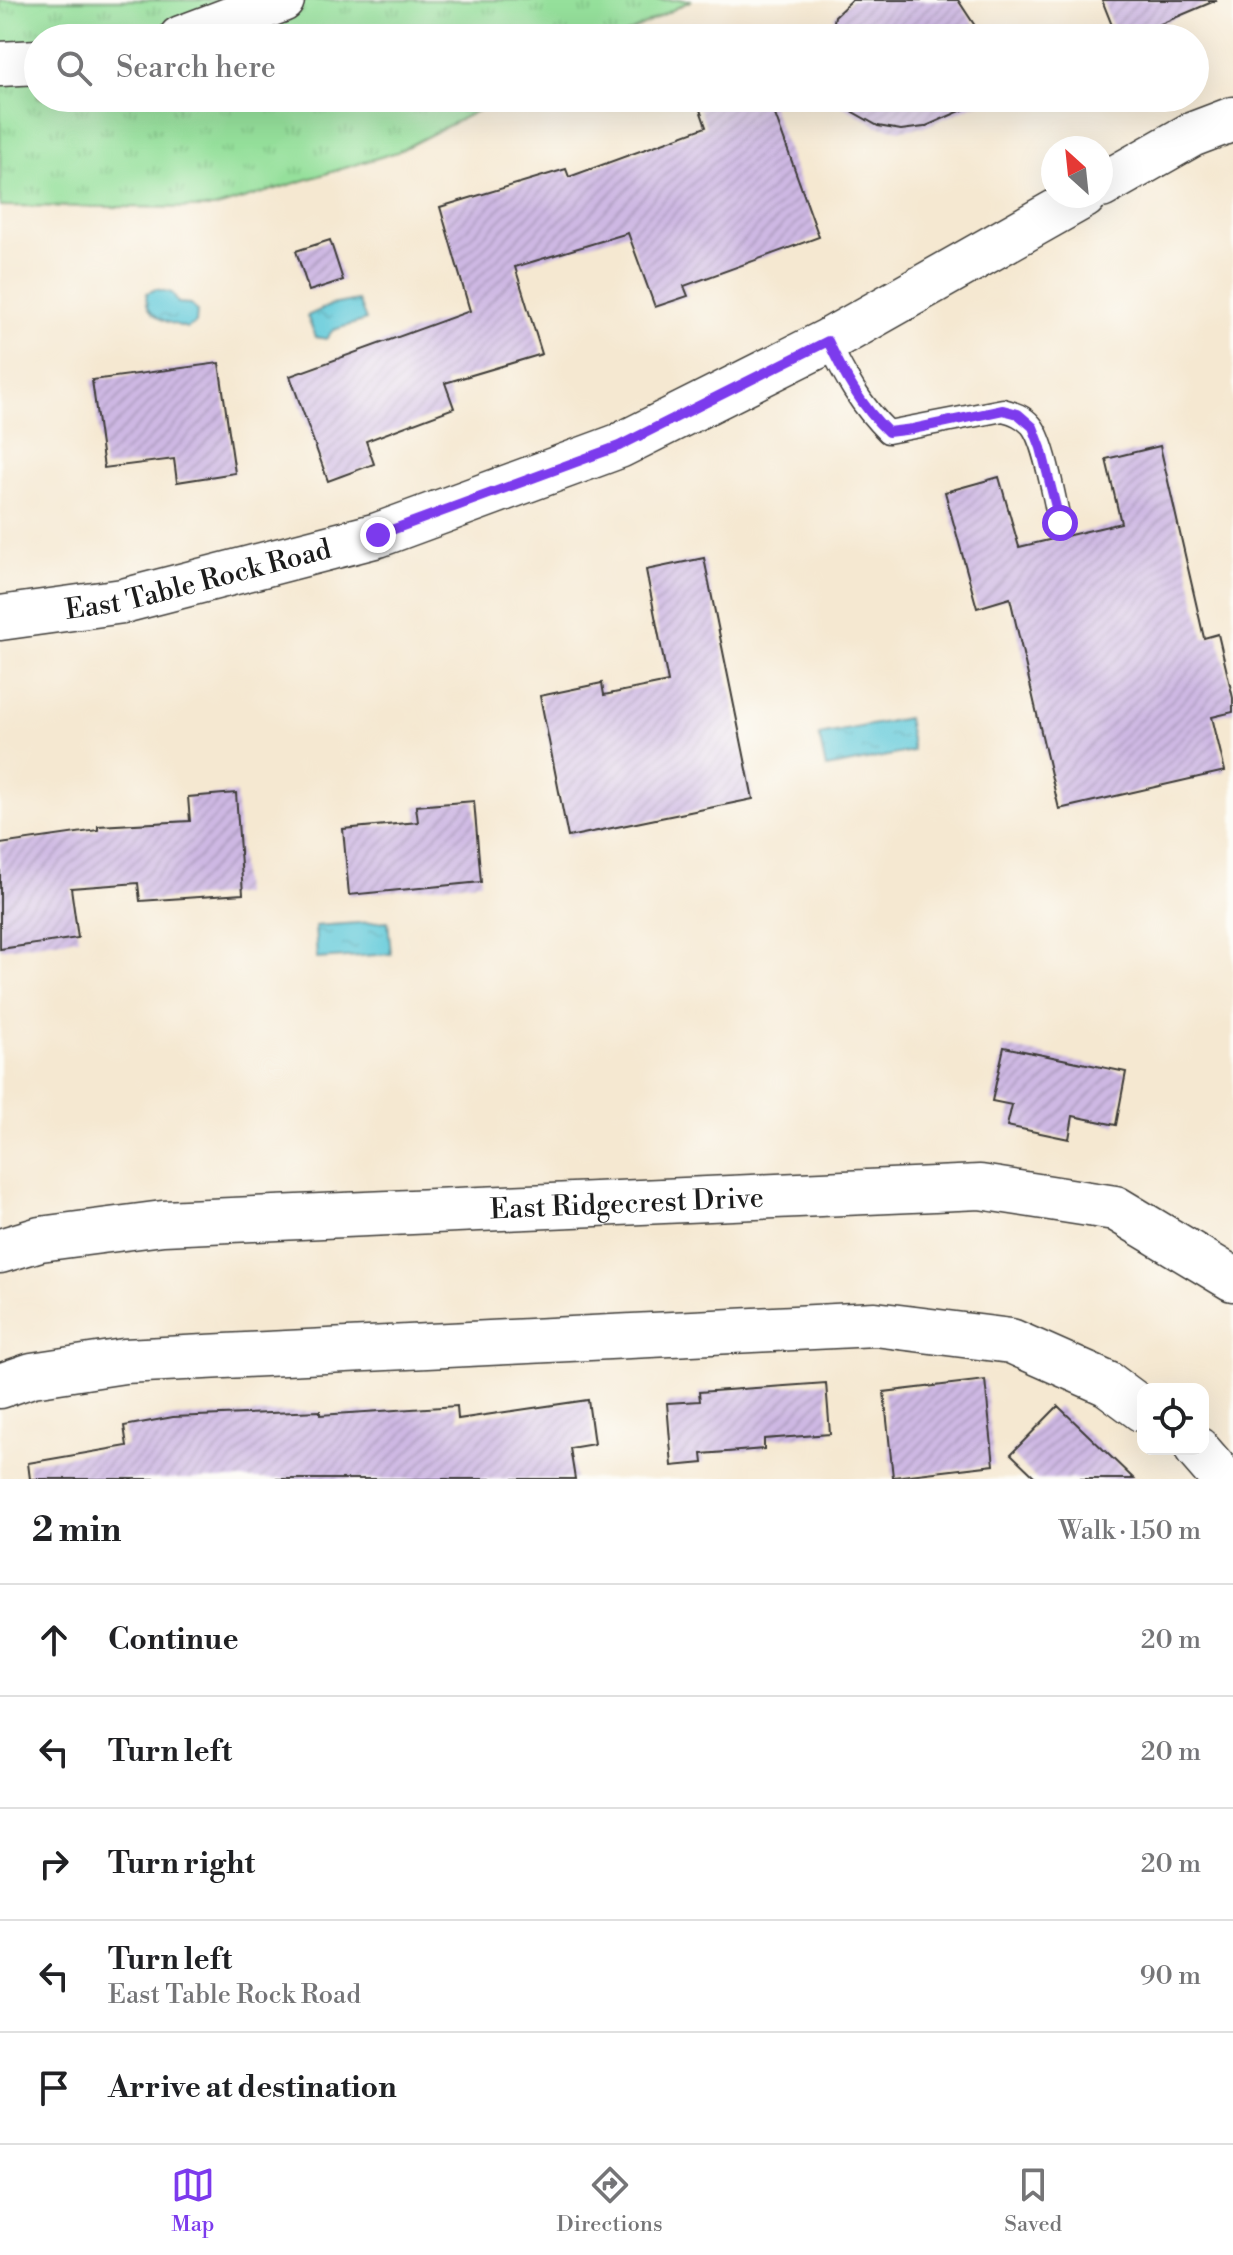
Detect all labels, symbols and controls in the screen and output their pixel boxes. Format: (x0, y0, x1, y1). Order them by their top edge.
search box (24, 24, 1209, 112)
icon: search (52, 46, 96, 90)
text: Search here (116, 49, 276, 87)
north arrow (1041, 136, 1113, 208)
route start (1042, 505, 1078, 541)
route end (360, 517, 396, 553)
street label: East Table Rock Road (63, 532, 335, 628)
street label: East Ridgecrest Drive (489, 1181, 765, 1228)
map controls (1137, 1383, 1209, 1455)
button: locate (1137, 1383, 1209, 1455)
text: 2 min (32, 1510, 121, 1552)
text: Walk · 150 m (1059, 1515, 1201, 1547)
icon: ahead (32, 1618, 76, 1662)
text: Continue (108, 1621, 239, 1659)
text: 20 m (1141, 1624, 1201, 1656)
icon: left (32, 1730, 76, 1774)
text: Turn left (108, 1733, 232, 1771)
text: 20 m (1141, 1736, 1201, 1768)
icon: right (32, 1842, 76, 1886)
text: Turn right (108, 1845, 255, 1883)
text: 20 m (1141, 1848, 1201, 1880)
text: Turn left (108, 1941, 232, 1979)
icon: left (32, 1954, 76, 1998)
text: 90 m (1140, 1960, 1201, 1992)
text: East Table Rock Road (108, 1979, 361, 2011)
icon: arrive (32, 2066, 76, 2110)
text: Arrive at destination (108, 2069, 397, 2107)
tab: Map (171, 2163, 215, 2238)
tab: Directions (557, 2163, 663, 2238)
tab: Saved (1004, 2163, 1062, 2238)

